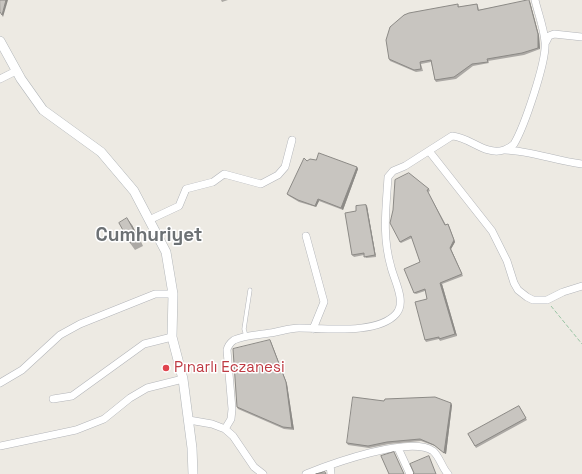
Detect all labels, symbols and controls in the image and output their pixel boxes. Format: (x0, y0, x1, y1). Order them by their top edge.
district label: Cumhuriyet (95, 225, 203, 247)
place label: Pınarlı Eczanesi (174, 359, 285, 377)
marker: Pınarlı Eczanesi (161, 363, 171, 373)

